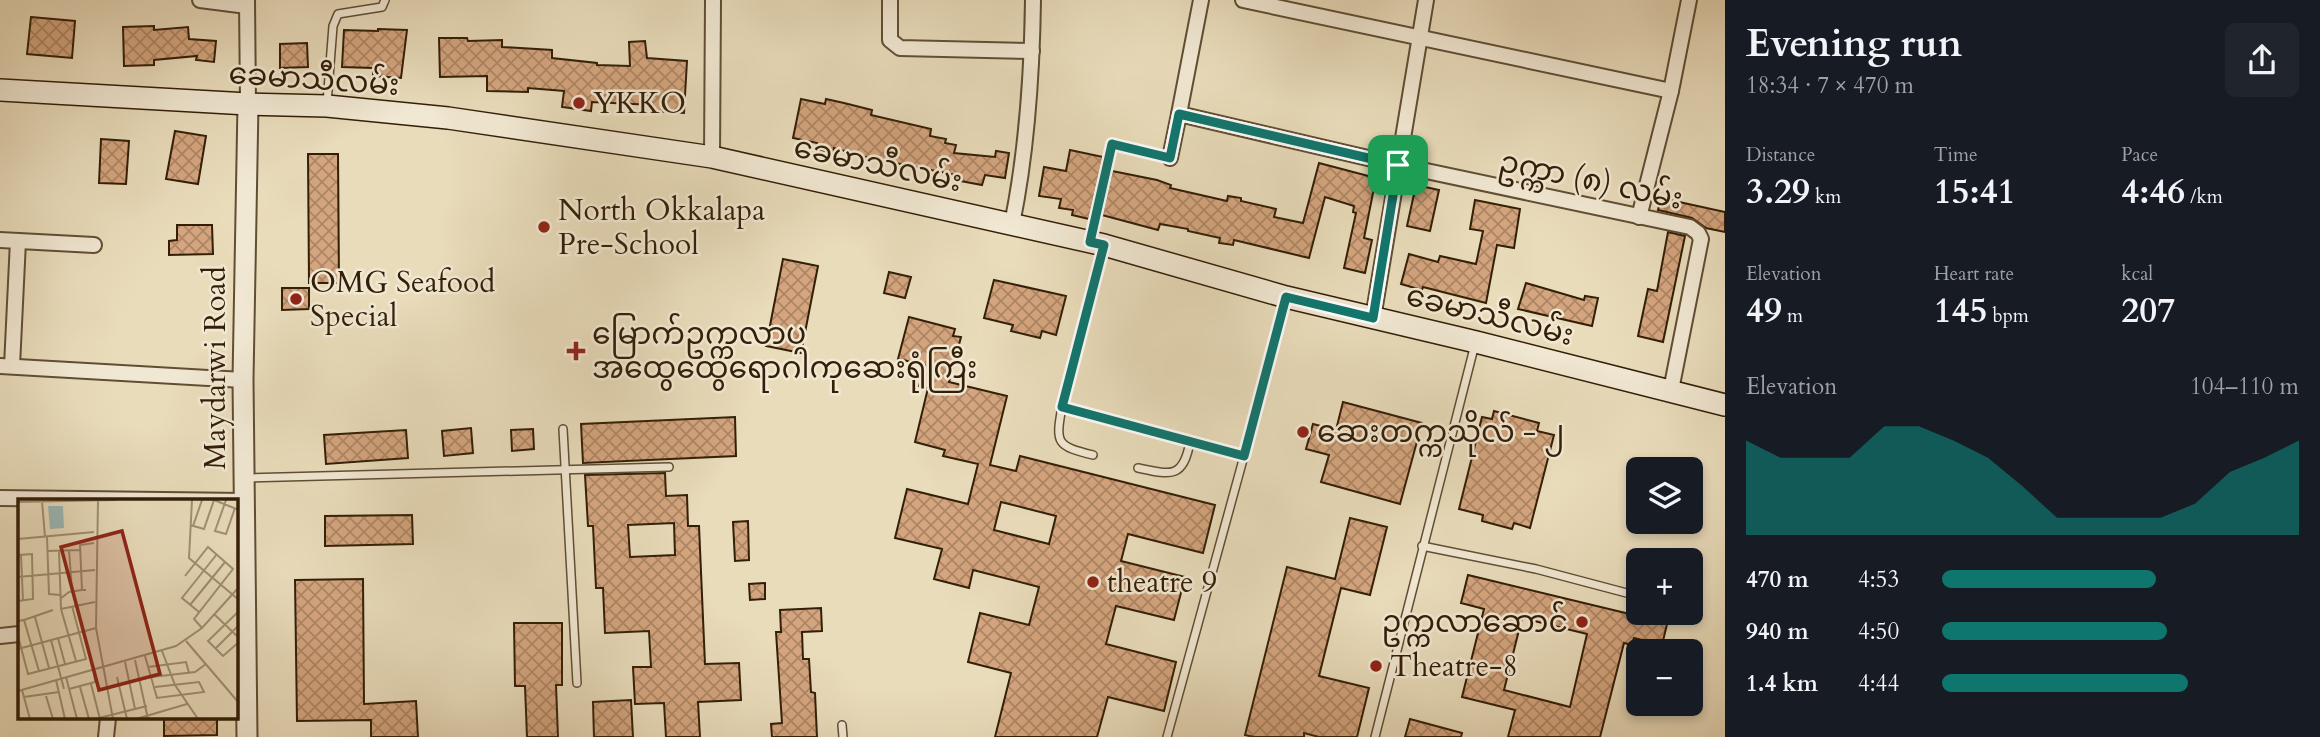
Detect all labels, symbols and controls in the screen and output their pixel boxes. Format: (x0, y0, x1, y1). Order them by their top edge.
text: Evening run (1746, 18, 1962, 70)
button: share (2225, 23, 2299, 97)
street label: ခေမာသီလမ်း (227, 51, 401, 106)
text: 18:34 · 7 × 470 m (1746, 70, 1914, 101)
place label: YKKO (593, 83, 686, 124)
marker: YKKO (571, 95, 587, 111)
street label: ခေမာသီလမ်း (790, 125, 966, 202)
pin (1368, 135, 1428, 195)
street label: ဥက္ကာ (၈) လမ်း (1495, 139, 1687, 224)
text: Distance (1746, 142, 1815, 168)
text: Time (1934, 142, 1978, 168)
text: Pace (2121, 142, 2158, 168)
icon: arrive (1379, 146, 1417, 184)
text: 3.29 (1746, 168, 1810, 216)
text: 15:41 (1934, 168, 2016, 216)
text: 4:46 (2121, 168, 2185, 216)
text: km (1810, 184, 1841, 210)
text: /km (2185, 184, 2223, 210)
place label: North Okkalapa Pre-School (558, 190, 765, 265)
marker: North Okkalapa Pre-School (536, 219, 552, 235)
text: Elevation (1746, 261, 1821, 287)
text: Heart rate (1934, 261, 2014, 287)
text: kcal (2121, 261, 2153, 287)
place label: OMG Seafood Special (310, 262, 495, 337)
street label: Maydarwi Road (195, 266, 236, 470)
street label: ခေမာသီလမ်း (1402, 273, 1578, 356)
text: 49 (1746, 287, 1782, 335)
text: 145 (1934, 287, 1987, 335)
text: 207 (2121, 287, 2175, 335)
marker: OMG Seafood Special (288, 291, 304, 307)
text: m (1782, 303, 1803, 329)
text: bpm (1987, 303, 2029, 329)
place label: မြောက်ဥက္ကလာပ အထွေထွေရောဂါကုဆေးရုံကြီး (592, 312, 977, 393)
marker: မြောက်ဥက္ကလာပ အထွေထွေရောဂါကုဆေးရုံကြီး (566, 341, 586, 361)
text: Elevation (1746, 371, 1837, 402)
text: 104–110 m (2190, 371, 2299, 402)
place label: ဆေးတက္ကသိုလ် - ၂ (1317, 410, 1565, 457)
marker: ဆေးတက္ကသိုလ် - ၂ (1295, 424, 1311, 440)
map controls (1626, 457, 1703, 716)
button: layers (1626, 457, 1703, 534)
inset map (18, 499, 238, 720)
button: + (1626, 548, 1703, 625)
place label: theatre 9 (1107, 562, 1217, 603)
text: 470 m (1746, 564, 1809, 595)
text: 4:53 (1858, 564, 1899, 595)
marker: theatre 9 (1085, 574, 1101, 590)
place label: ဥက္ကလာဆောင် (1382, 600, 1568, 647)
marker: ဥက္ကလာဆောင် (1574, 614, 1590, 630)
text: 940 m (1746, 616, 1809, 647)
text: 4:50 (1858, 616, 1899, 647)
button: − (1626, 639, 1703, 716)
place label: Theatre-8 (1390, 646, 1518, 687)
marker: Theatre-8 (1368, 658, 1384, 674)
text: 1.4 km (1746, 668, 1818, 699)
text: 4:44 (1858, 668, 1899, 699)

